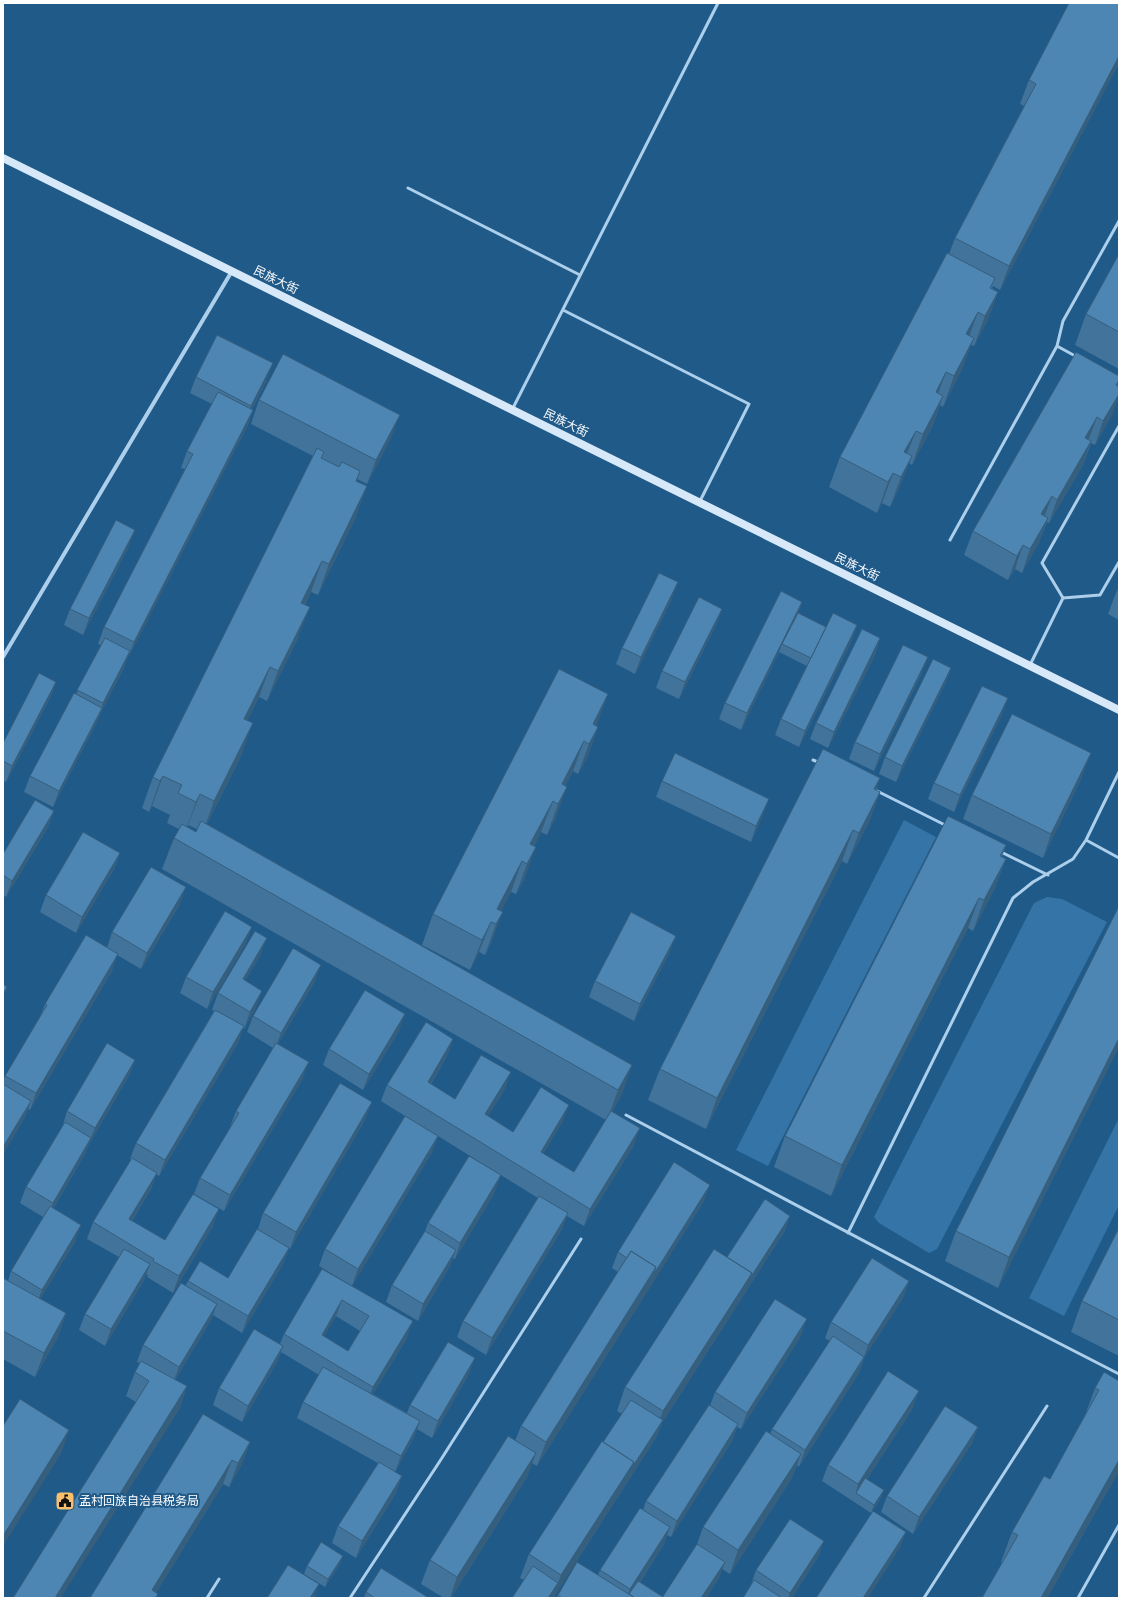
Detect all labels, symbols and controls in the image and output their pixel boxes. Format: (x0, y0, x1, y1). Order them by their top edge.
street label: 民族大街 (252, 263, 301, 296)
street label: 民族大街 (542, 406, 591, 439)
street label: 民族大街 (833, 550, 882, 583)
public building icon: 孟村回族自治县税务局 (54, 1490, 76, 1512)
place label: 孟村回族自治县税务局 (79, 1494, 199, 1507)

